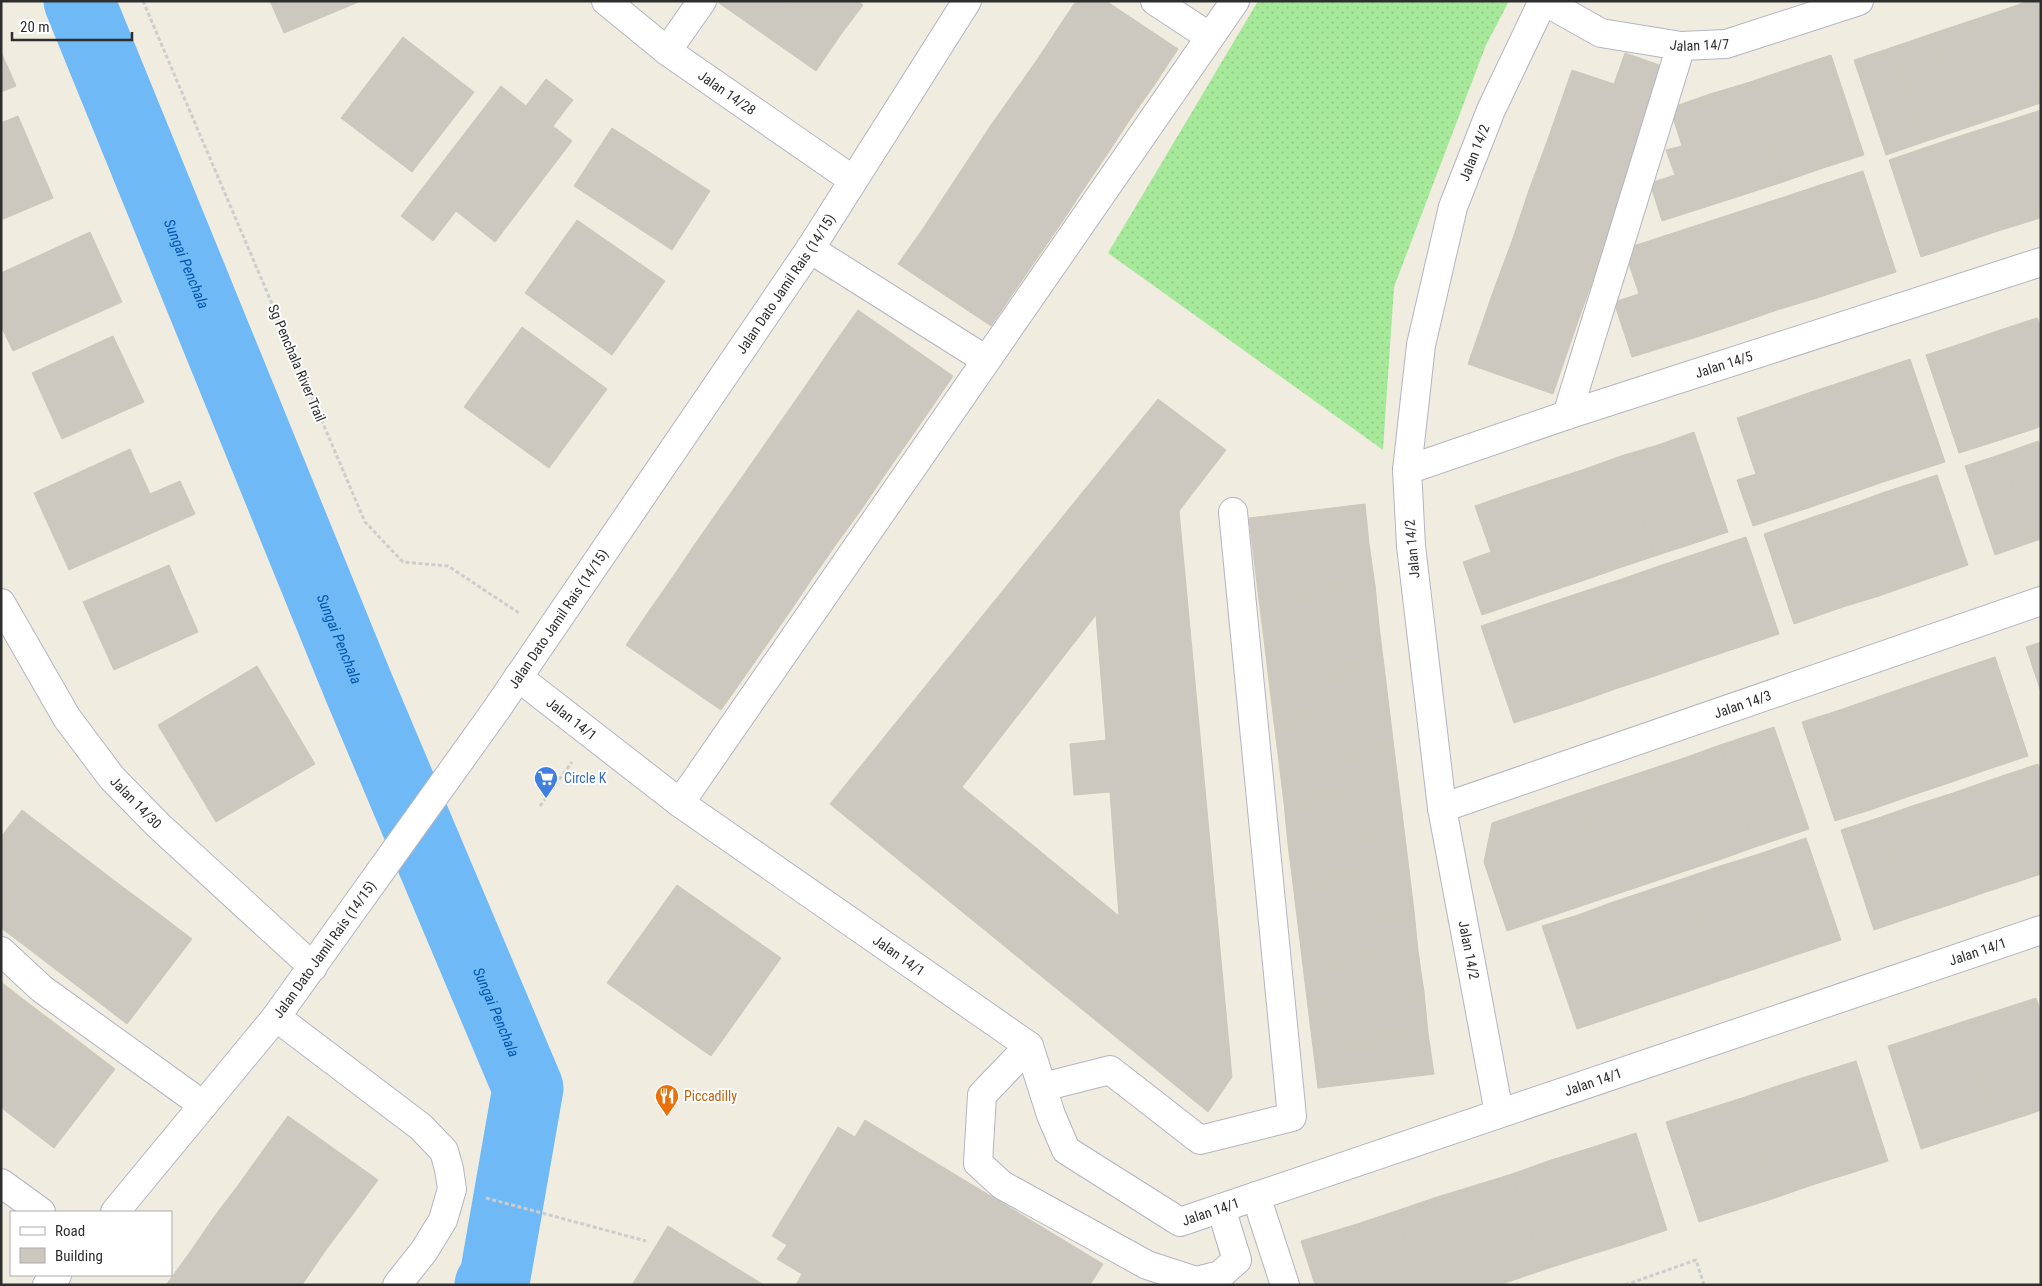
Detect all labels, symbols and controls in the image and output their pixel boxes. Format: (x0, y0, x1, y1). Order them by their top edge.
scale bar (12, 10, 132, 42)
text: 20 m (20, 18, 50, 36)
street label: Jalan 14/7 (1669, 36, 1730, 54)
street label: Jalan 14/28 (695, 67, 759, 118)
street label: Jalan 14/2 (1456, 122, 1493, 183)
street label: Jalan Dato Jamil Rais (14/15) (733, 211, 839, 357)
water label: Sungai Penchala (160, 216, 213, 312)
street label: Sg Penchala River Trail (265, 302, 329, 424)
street label: Jalan 14/5 (1693, 348, 1755, 381)
street label: Jalan 14/2 (1401, 519, 1423, 579)
street label: Jalan Dato Jamil Rais (14/15) (505, 546, 612, 691)
water label: Sungai Penchala (313, 591, 365, 687)
street label: Jalan 14/3 (1712, 687, 1773, 721)
street label: Jalan 14/1 (543, 694, 600, 743)
supermarket icon: Circle K (533, 765, 559, 799)
place label: Circle K (564, 770, 607, 786)
street label: Jalan 14/30 (107, 773, 165, 832)
street label: Jalan Dato Jamil Rais (14/15) (270, 878, 380, 1021)
street label: Jalan 14/2 (1455, 919, 1483, 981)
street label: Jalan 14/1 (870, 932, 928, 979)
street label: Jalan 14/1 (1947, 934, 2008, 969)
water label: Sungai Penchala (469, 965, 523, 1060)
street label: Jalan 14/1 (1562, 1065, 1624, 1099)
restaurant icon: Piccadilly (654, 1083, 680, 1117)
place label: Piccadilly (684, 1088, 737, 1104)
street label: Jalan 14/1 (1180, 1195, 1241, 1229)
legend (10, 1211, 172, 1276)
text: Road (55, 1222, 85, 1240)
text: Building (55, 1247, 103, 1265)

